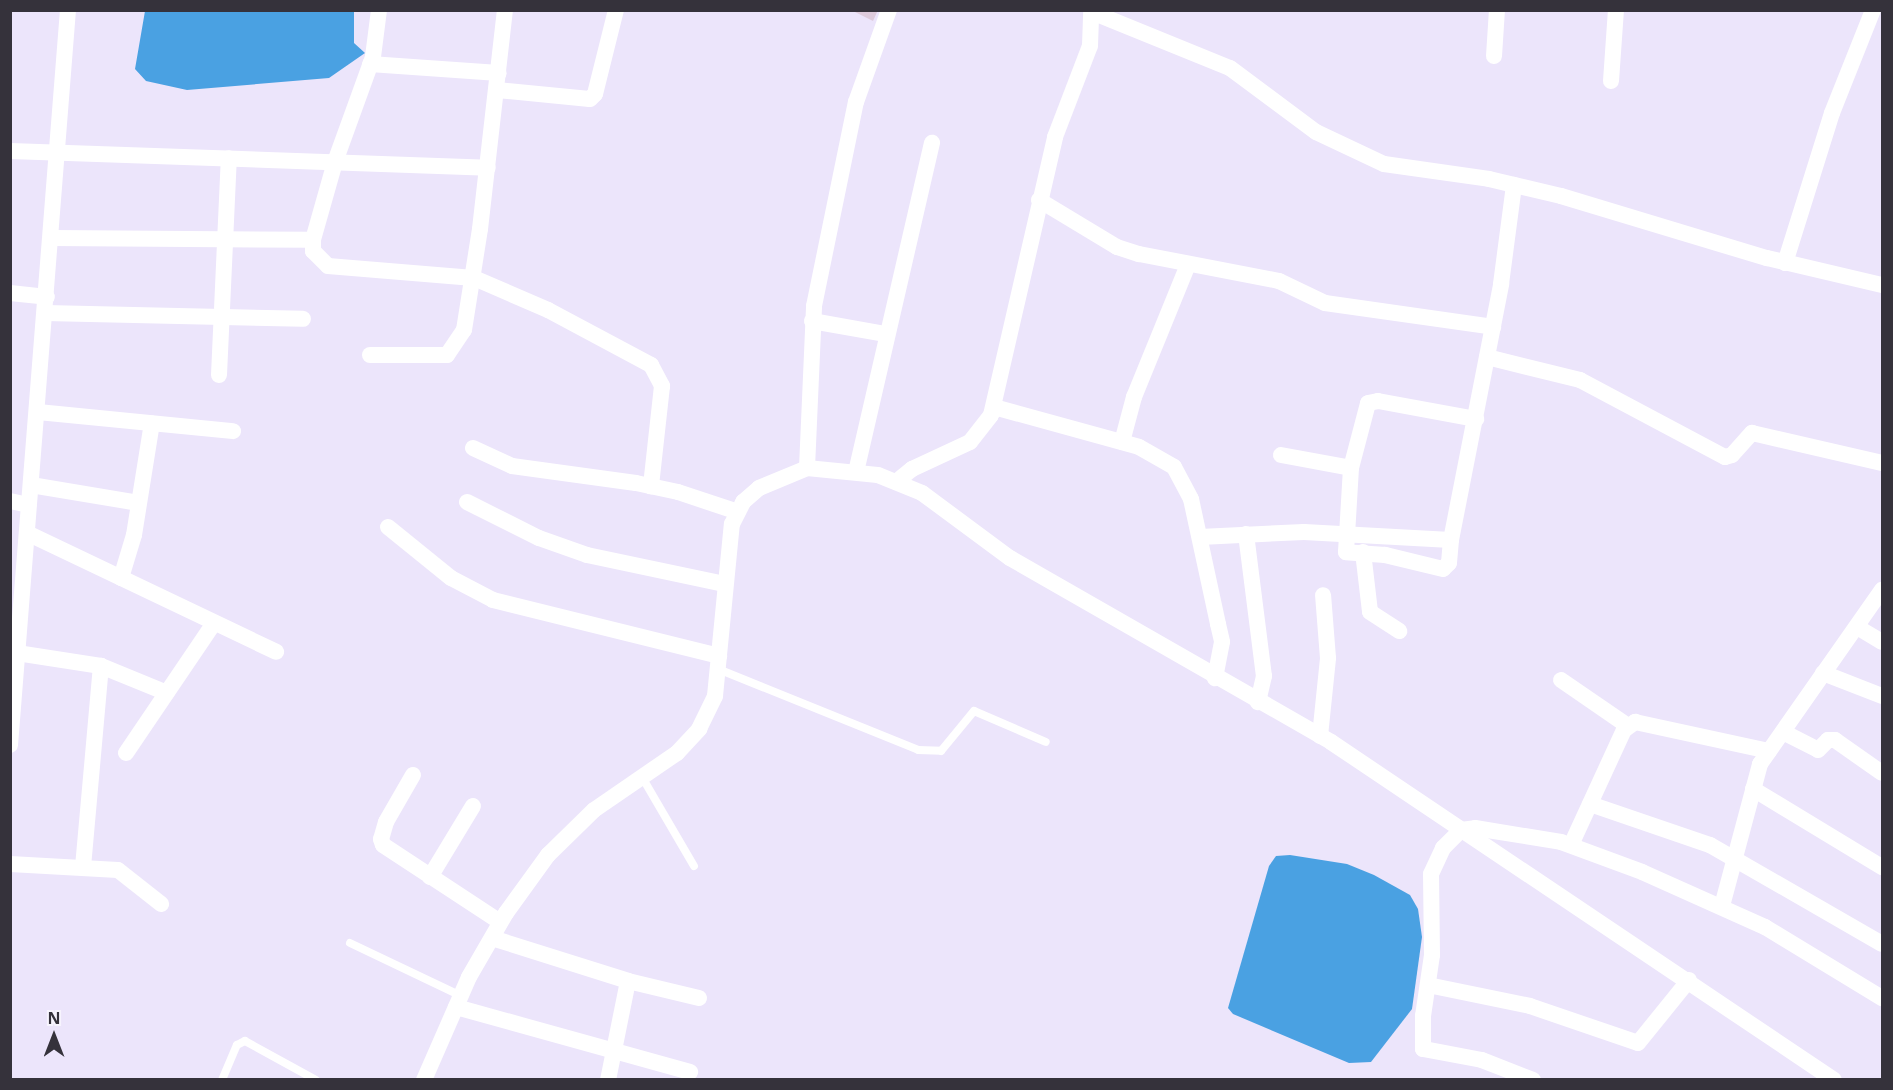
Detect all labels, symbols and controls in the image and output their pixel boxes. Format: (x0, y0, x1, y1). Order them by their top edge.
north arrow (24, 1006, 84, 1066)
text: N (47, 1007, 61, 1029)

